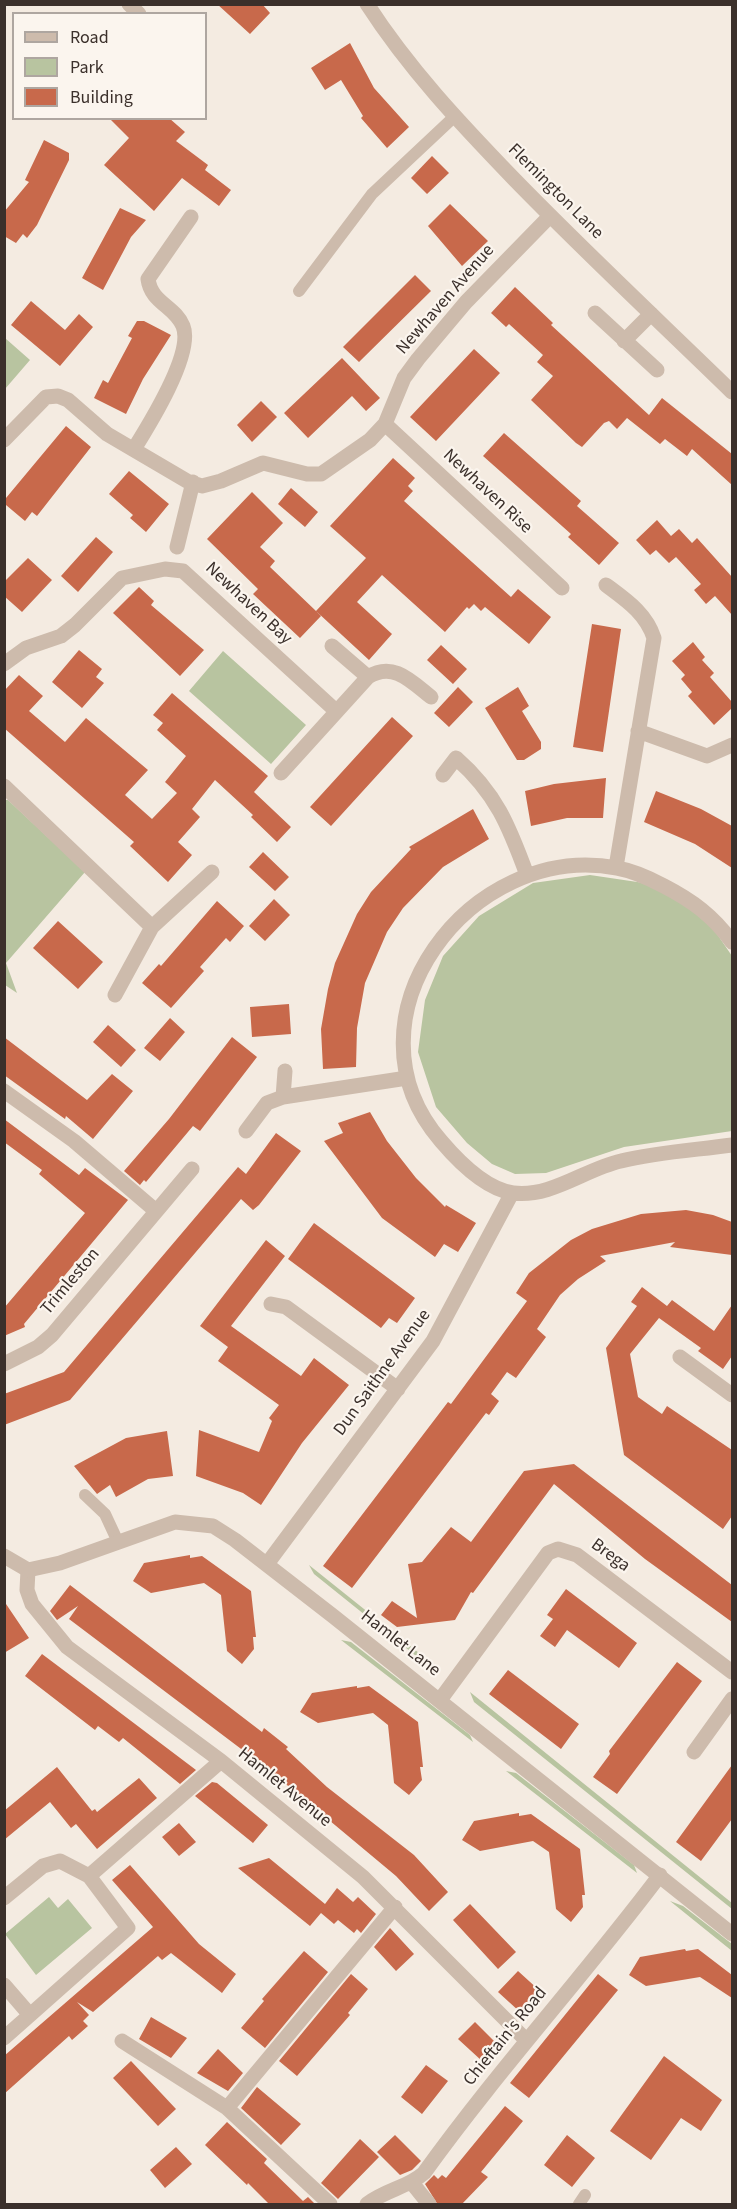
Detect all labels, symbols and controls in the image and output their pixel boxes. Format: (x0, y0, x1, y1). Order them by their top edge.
legend (12, 12, 207, 120)
text: Road (70, 25, 109, 50)
text: Park (70, 55, 104, 80)
text: Building (70, 85, 133, 110)
street label: Flemington Lane (503, 140, 607, 244)
street label: Newhaven Avenue (392, 241, 500, 359)
street label: Newhaven Rise (438, 445, 536, 539)
street label: Newhaven Bay (200, 558, 296, 650)
street label: Trimleston (37, 1244, 105, 1320)
street label: Dun Saithne Avenue (330, 1306, 436, 1440)
street label: Brega (586, 1535, 634, 1577)
street label: Hamlet Lane (356, 1606, 444, 1682)
street label: Hamlet Avenue (233, 1744, 335, 1832)
street label: Chieftain's Road (460, 1983, 552, 2091)

